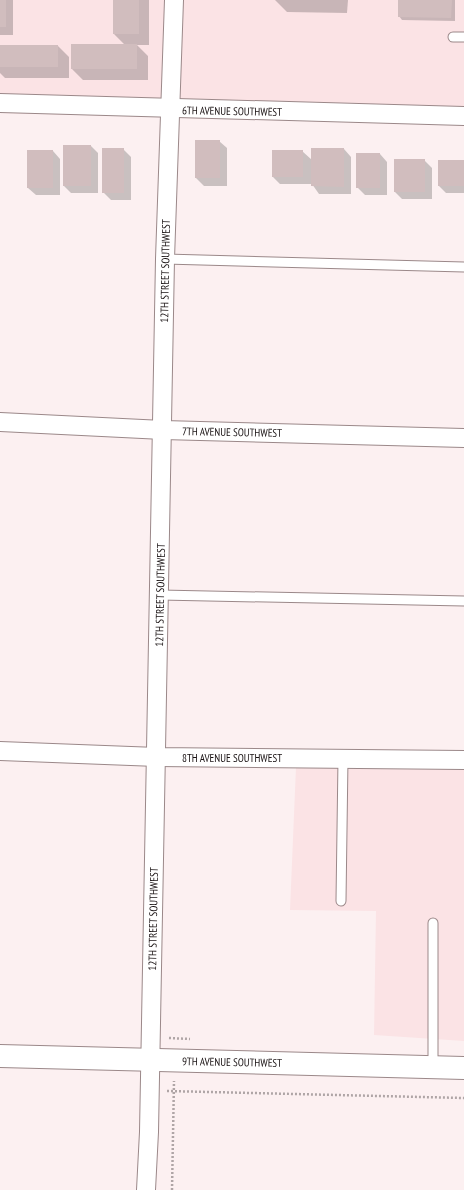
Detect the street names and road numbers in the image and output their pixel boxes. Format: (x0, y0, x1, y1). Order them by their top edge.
street label: 6TH AVENUE SOUTHWEST (182, 103, 282, 119)
street label: 12TH STREET SOUTHWEST (157, 219, 173, 323)
street label: 7TH AVENUE SOUTHWEST (182, 424, 282, 440)
street label: 12TH STREET SOUTHWEST (152, 543, 168, 647)
street label: 8TH AVENUE SOUTHWEST (182, 751, 282, 765)
street label: 12TH STREET SOUTHWEST (145, 867, 161, 971)
street label: 9TH AVENUE SOUTHWEST (182, 1054, 282, 1070)

